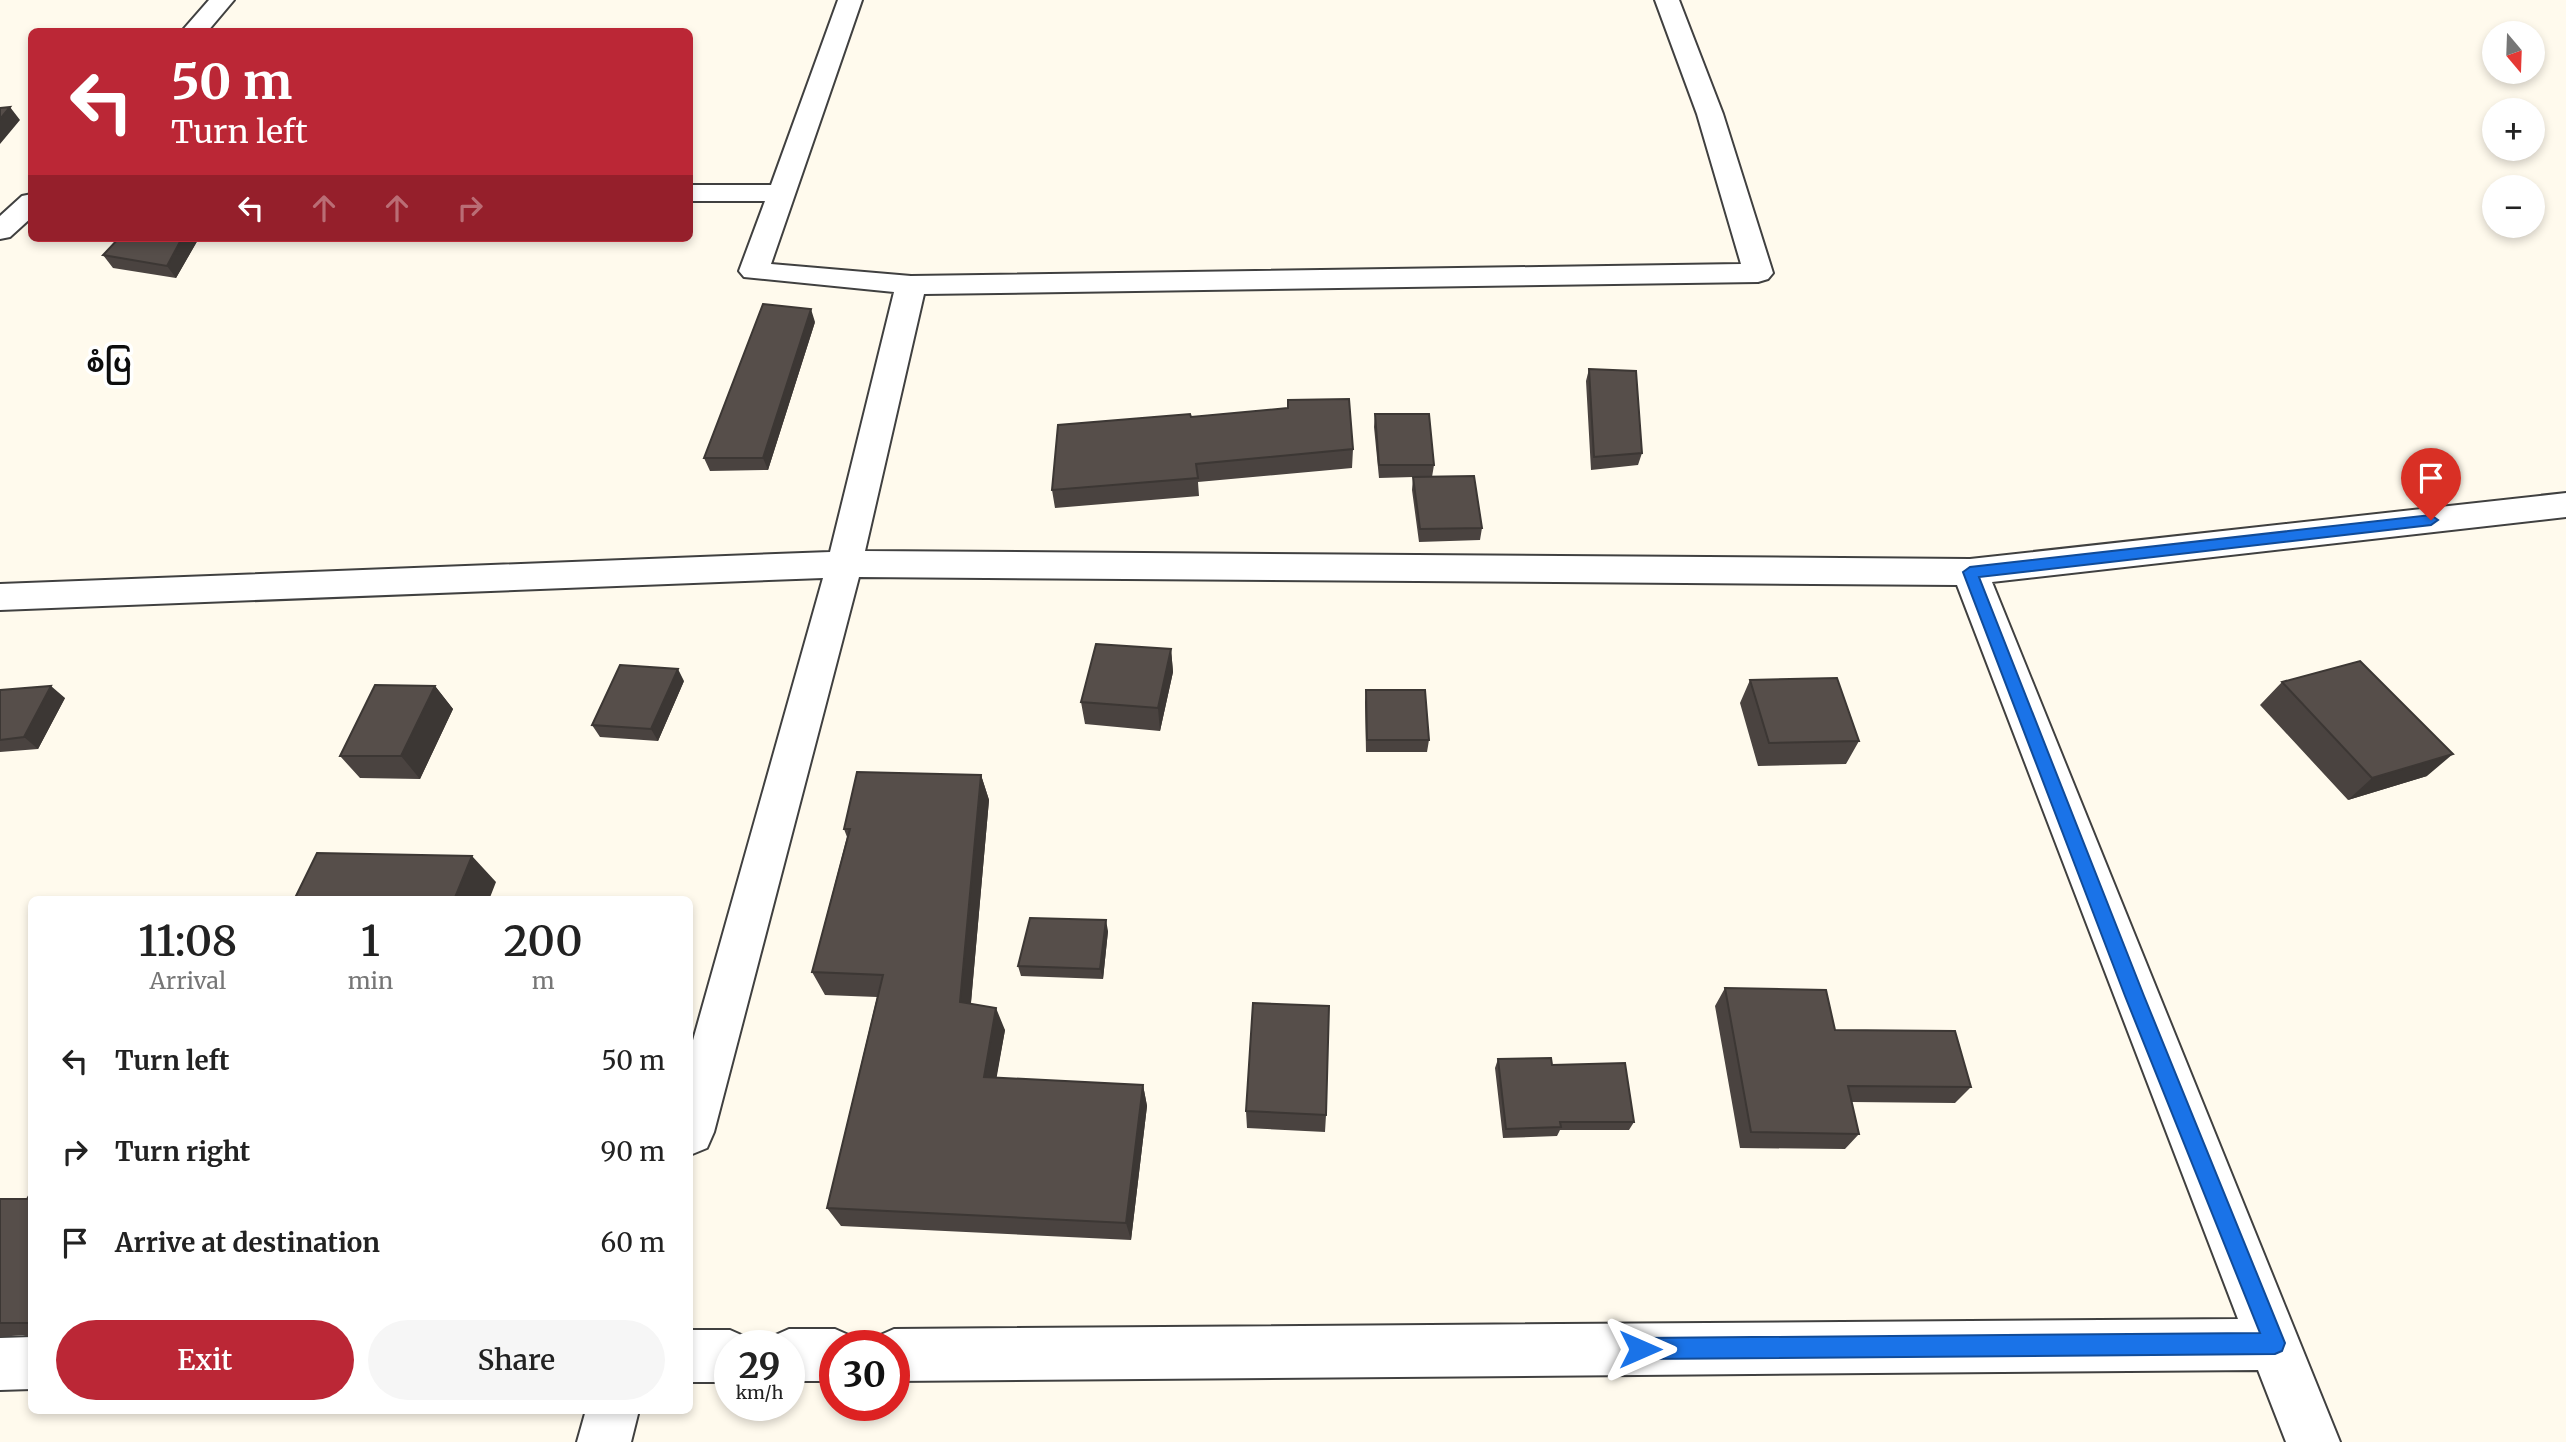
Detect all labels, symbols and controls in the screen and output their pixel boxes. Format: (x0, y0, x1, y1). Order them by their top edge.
north arrow (2482, 21, 2544, 84)
map controls (2482, 21, 2545, 238)
text: 50 m (171, 51, 292, 112)
icon: left (56, 56, 147, 147)
button: + (2482, 98, 2545, 161)
text: Turn left (171, 112, 308, 152)
button: − (2482, 175, 2545, 238)
icon: left (232, 189, 270, 227)
icon: ahead (305, 189, 343, 227)
icon: ahead (378, 189, 416, 227)
icon: right (451, 189, 489, 227)
district label: စံပြ (87, 345, 131, 385)
pin (2401, 448, 2461, 520)
icon: arrive (2412, 459, 2450, 497)
text: 11:08 (138, 915, 237, 967)
text: 1 (361, 915, 380, 967)
text: 200 (504, 915, 583, 967)
text: Arrival (149, 966, 226, 995)
text: min (348, 966, 393, 995)
text: m (532, 966, 554, 995)
icon: left (56, 1042, 94, 1080)
text: Turn left (115, 1044, 229, 1077)
text: 50 m (601, 1044, 665, 1077)
icon: right (56, 1133, 94, 1171)
text: Turn right (115, 1135, 250, 1168)
text: 90 m (601, 1135, 665, 1168)
icon: arrive (56, 1224, 94, 1262)
text: Arrive at destination (115, 1226, 380, 1259)
text: 60 m (601, 1226, 665, 1259)
position arrow (1603, 1312, 1677, 1386)
button: Exit (56, 1320, 354, 1400)
button: Share (368, 1320, 665, 1400)
speed limit sign: 30 (819, 1330, 910, 1421)
text: 29 (739, 1344, 780, 1388)
text: km/h (736, 1381, 783, 1404)

